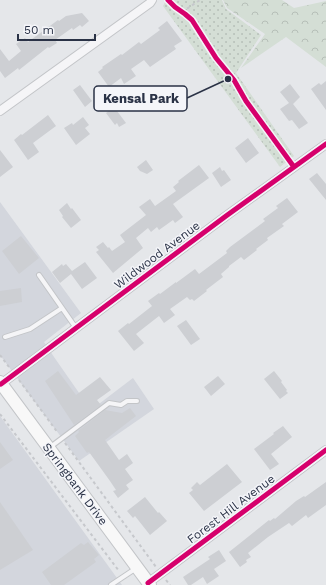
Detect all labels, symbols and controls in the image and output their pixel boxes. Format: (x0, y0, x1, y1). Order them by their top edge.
scale bar (18, 16, 95, 42)
text: 50 m (24, 23, 54, 37)
callout: Kensal Park (94, 86, 187, 111)
text: Kensal Park (103, 91, 180, 106)
street label: Wildwood Avenue (111, 218, 203, 292)
street label: Springbank Drive (40, 440, 111, 528)
street label: Forest Hill Avenue (184, 471, 278, 546)

